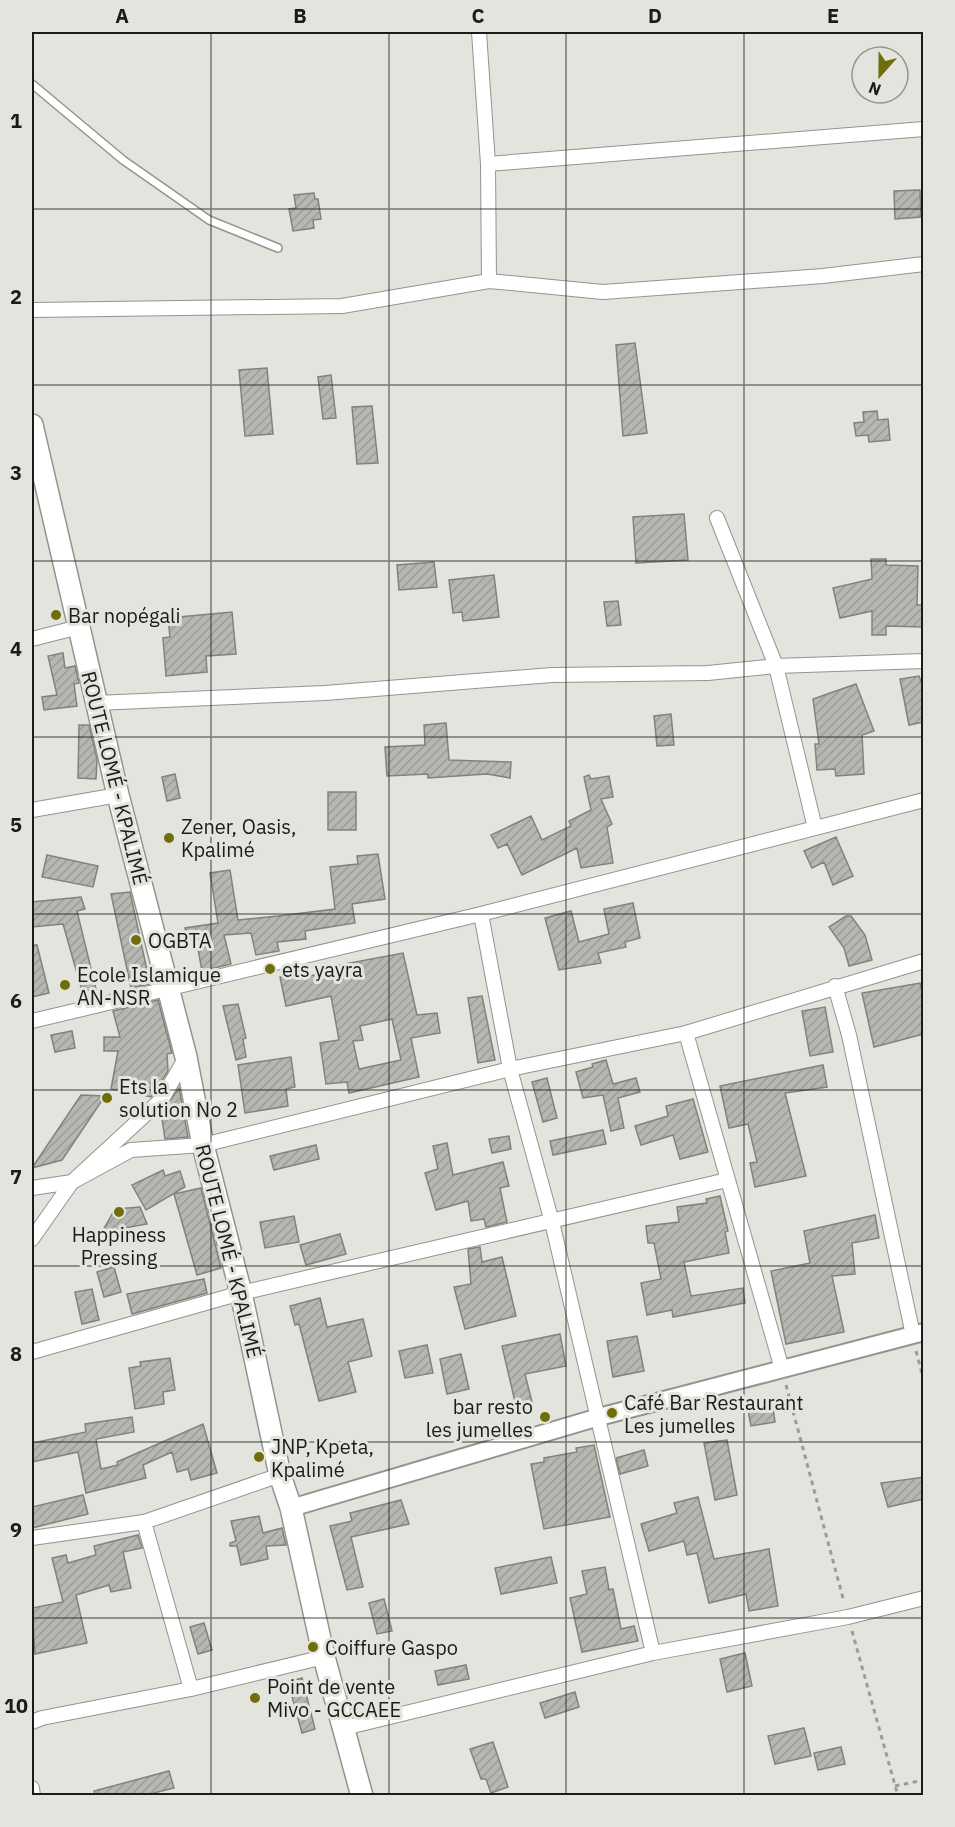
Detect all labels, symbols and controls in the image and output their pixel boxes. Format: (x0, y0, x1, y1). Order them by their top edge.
text: A (115, 2, 129, 29)
text: B (293, 2, 307, 29)
text: C (471, 2, 485, 29)
text: D (648, 2, 662, 29)
text: E (827, 2, 839, 29)
north arrow (850, 45, 910, 105)
text: N (866, 78, 884, 100)
text: 1 (10, 107, 22, 134)
text: 2 (10, 283, 22, 310)
text: 3 (10, 459, 22, 486)
place label: Bar nopégali (68, 602, 181, 629)
marker: Bar nopégali (49, 608, 63, 622)
text: 4 (10, 635, 22, 662)
street label: ROUTE LOMÉ - KPALIMÉ (75, 668, 155, 888)
text: 5 (10, 811, 22, 838)
place label: Zener, Oasis, Kpalimé (181, 813, 296, 863)
marker: Zener, Oasis, Kpalimé (162, 831, 176, 845)
place label: OGBTA (148, 927, 212, 954)
marker: OGBTA (129, 933, 143, 947)
place label: ets yayra (282, 956, 363, 983)
place label: Ecole Islamique AN-NSR (77, 961, 221, 1011)
marker: ets yayra (263, 962, 277, 976)
marker: Ecole Islamique AN-NSR (58, 978, 72, 992)
text: 6 (10, 987, 22, 1014)
place label: Ets la solution No 2 (119, 1073, 238, 1123)
marker: Ets la solution No 2 (100, 1091, 114, 1105)
street label: ROUTE LOMÉ - KPALIMÉ (189, 1141, 269, 1361)
text: 7 (10, 1163, 22, 1190)
marker: Happiness Pressing (112, 1205, 126, 1219)
place label: Happiness Pressing (72, 1221, 166, 1271)
text: 8 (10, 1340, 22, 1367)
place label: Café Bar Restaurant Les jumelles (624, 1389, 803, 1439)
place label: bar resto les jumelles (426, 1393, 533, 1443)
marker: Café Bar Restaurant Les jumelles (605, 1406, 619, 1420)
marker: bar resto les jumelles (538, 1410, 552, 1424)
place label: JNP, Kpeta, Kpalimé (271, 1433, 374, 1483)
marker: JNP, Kpeta, Kpalimé (252, 1450, 266, 1464)
text: 9 (10, 1516, 22, 1543)
place label: Coiffure Gaspo (325, 1634, 458, 1661)
marker: Coiffure Gaspo (306, 1640, 320, 1654)
place label: Point de vente Mivo - GCCAEE (267, 1673, 401, 1723)
marker: Point de vente Mivo - GCCAEE (248, 1691, 262, 1705)
text: 10 (4, 1692, 28, 1719)

